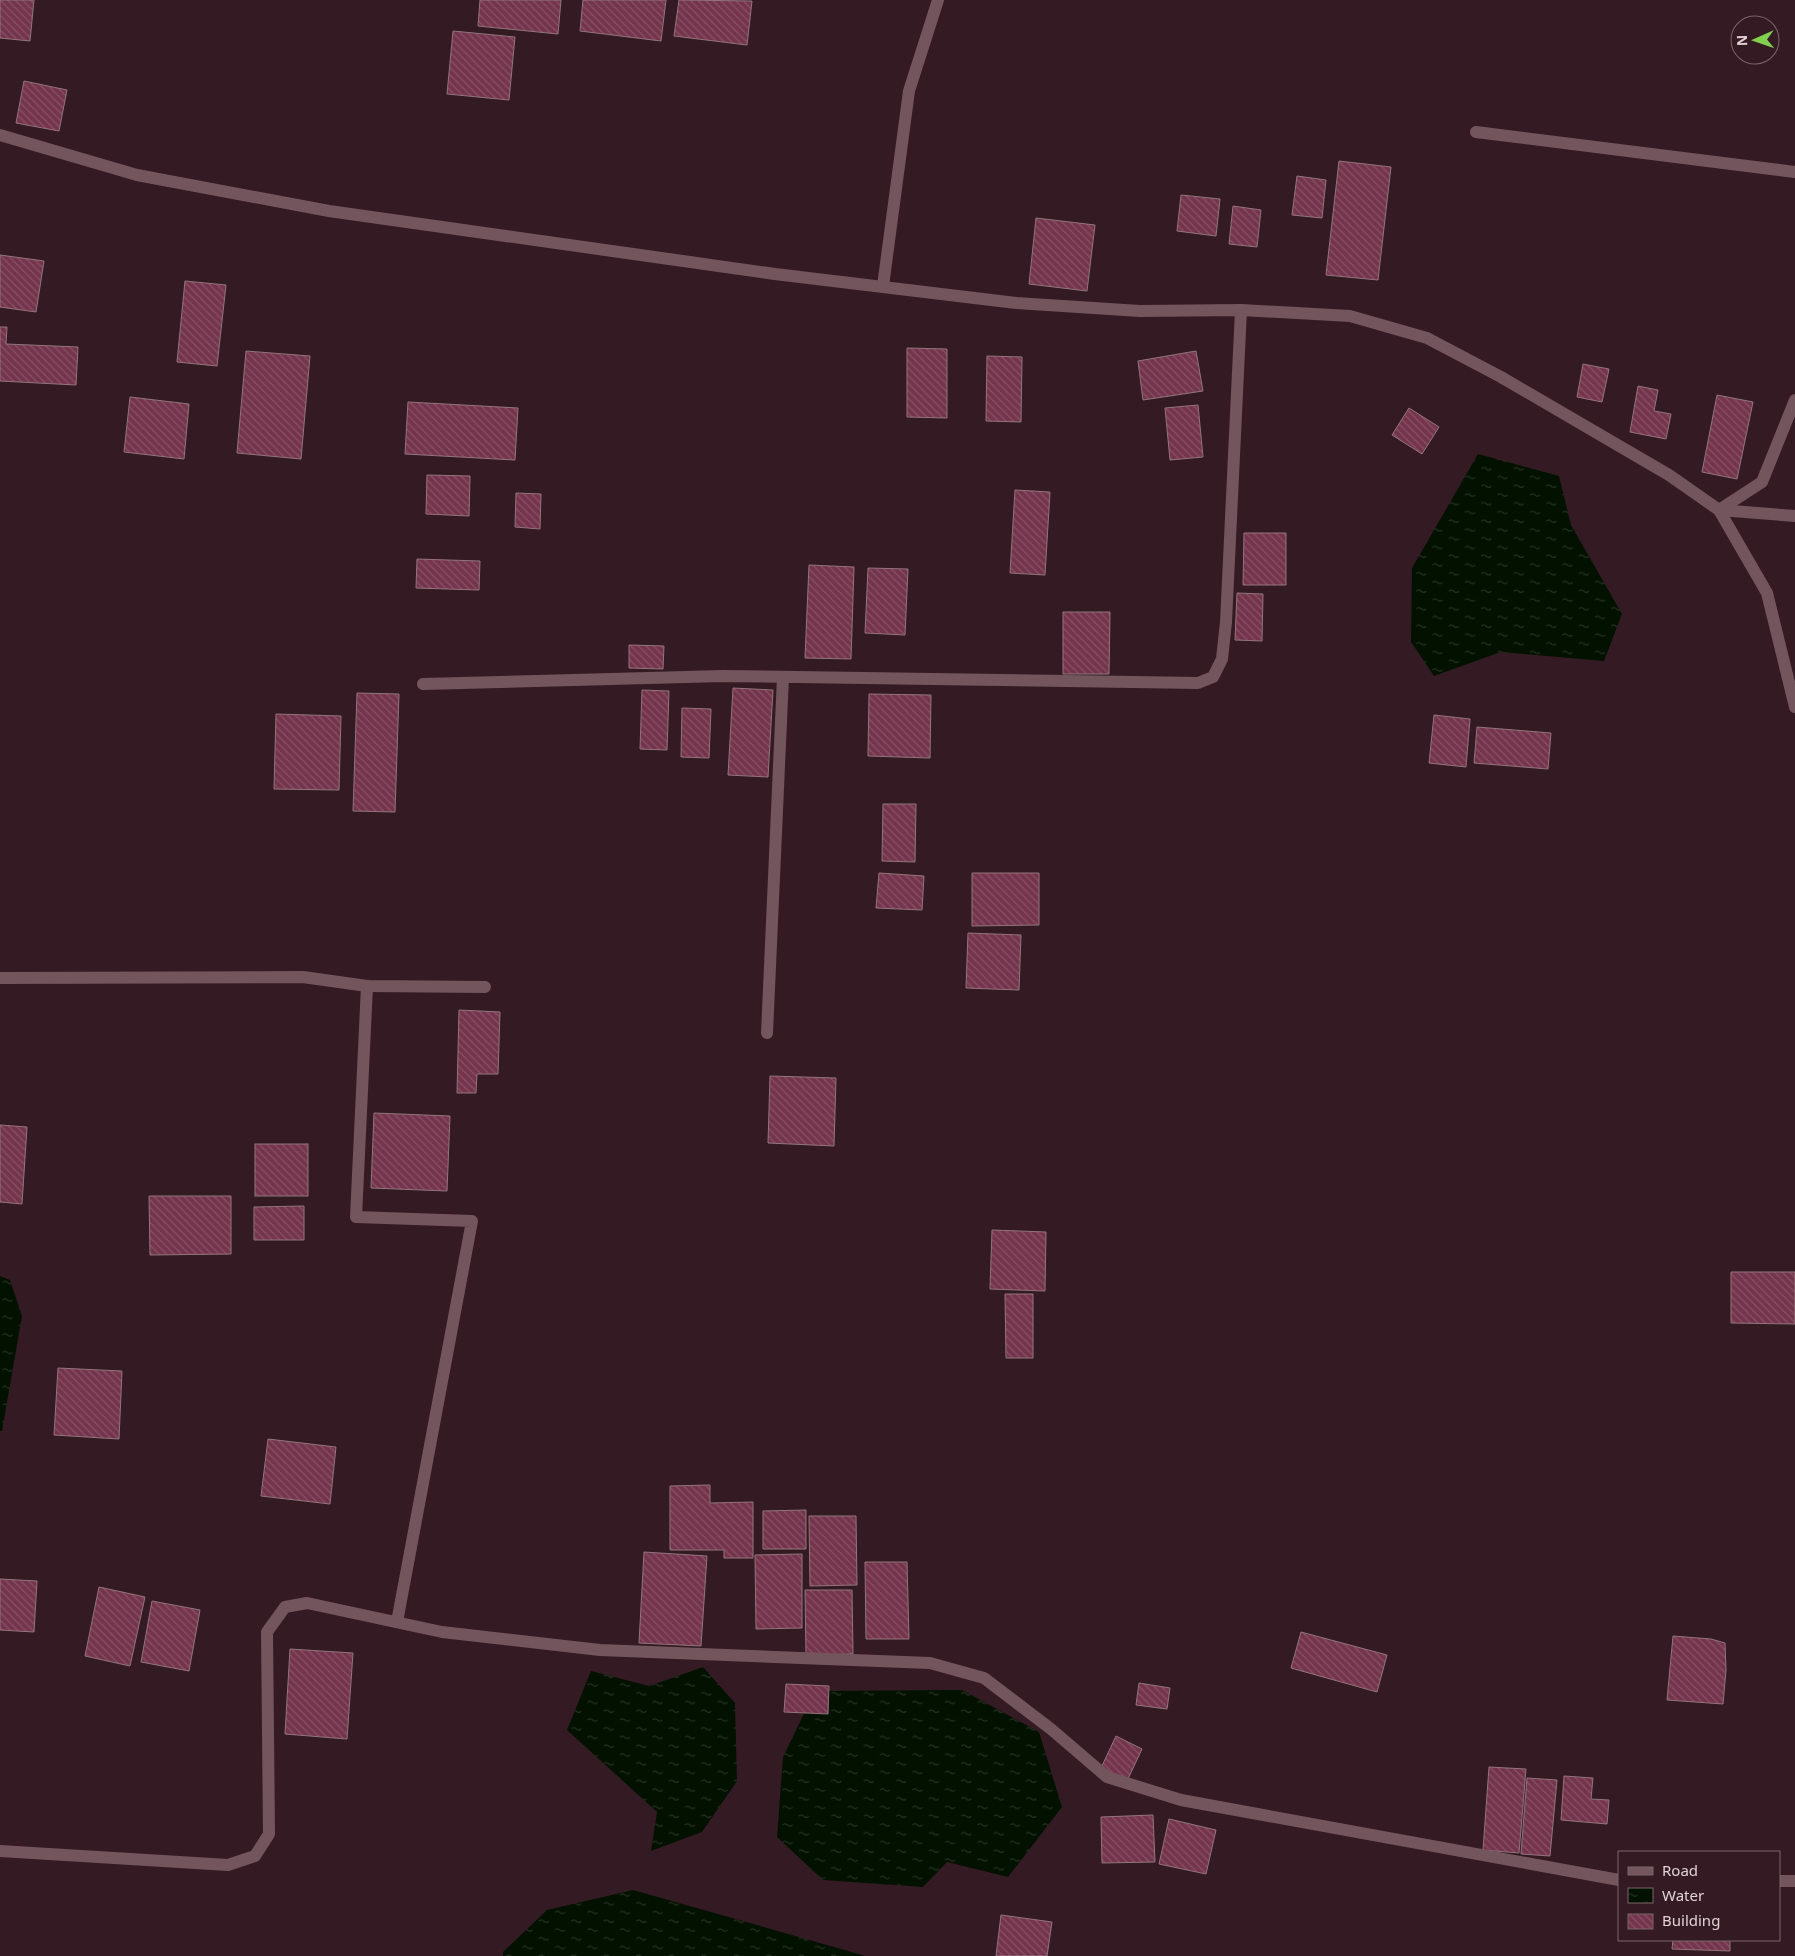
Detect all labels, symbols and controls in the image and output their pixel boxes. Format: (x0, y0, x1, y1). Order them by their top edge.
north arrow (1730, 15, 1780, 65)
text: N (1732, 34, 1751, 46)
legend (1618, 1851, 1780, 1941)
text: Road (1662, 1860, 1698, 1880)
text: Water (1662, 1885, 1704, 1905)
text: Building (1662, 1910, 1720, 1930)

